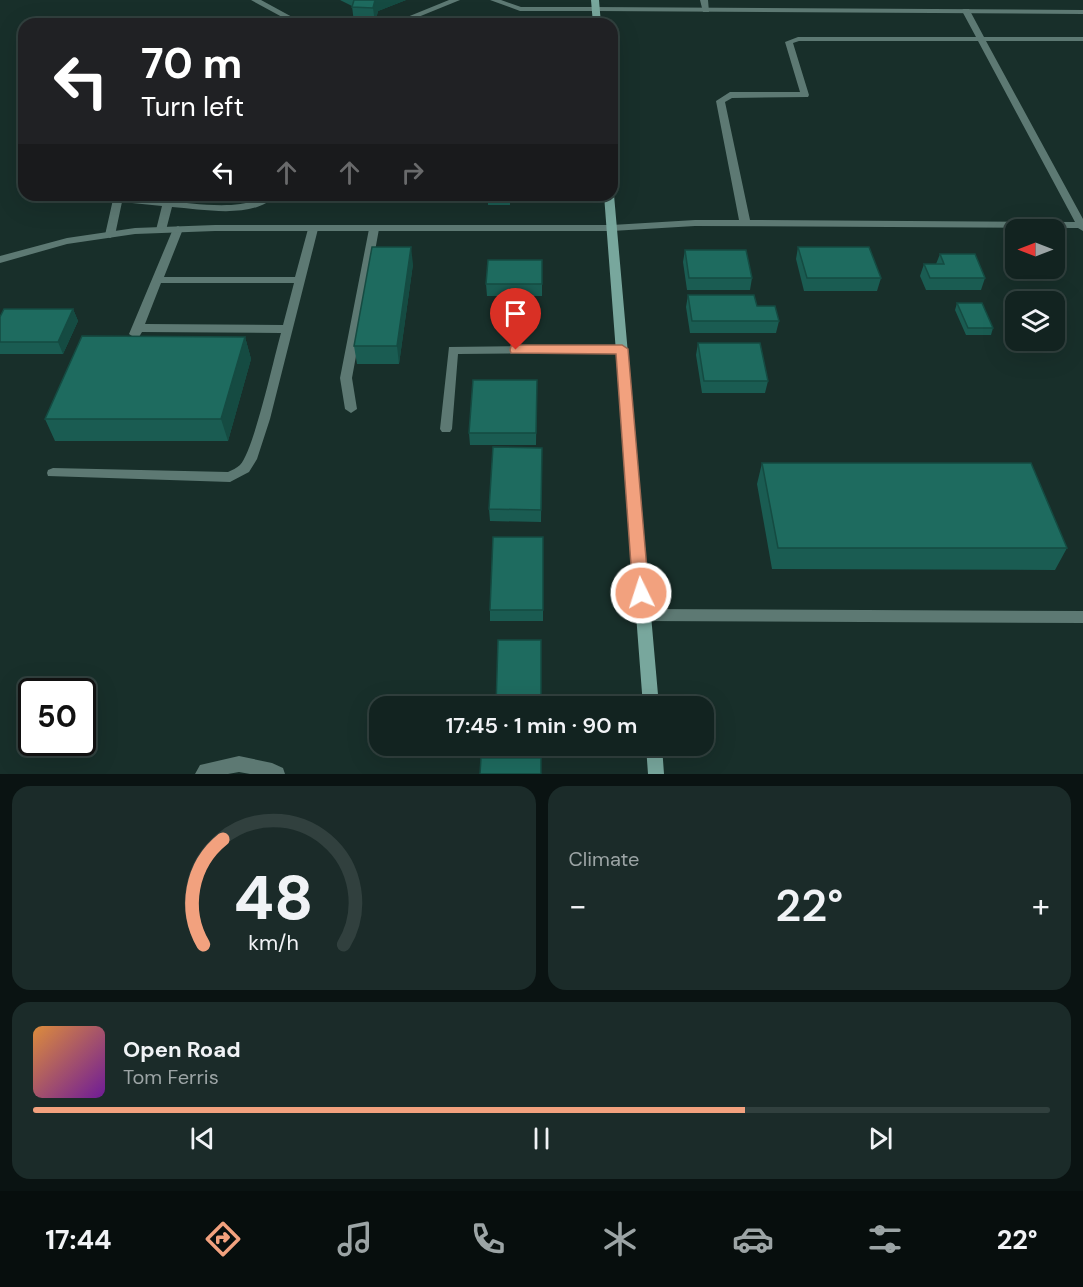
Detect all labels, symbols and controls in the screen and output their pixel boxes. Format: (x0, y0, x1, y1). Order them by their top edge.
text: 70 m (141, 36, 242, 91)
icon: left (42, 42, 120, 120)
text: Turn left (141, 89, 244, 124)
icon: left (207, 156, 240, 189)
icon: ahead (270, 156, 303, 189)
icon: ahead (333, 156, 366, 189)
icon: right (396, 156, 429, 189)
north arrow (1005, 219, 1065, 279)
map controls (1005, 219, 1065, 351)
pin (490, 288, 541, 350)
button: layers (1005, 291, 1065, 351)
icon: arrive (499, 297, 532, 330)
position arrow (609, 561, 673, 625)
speed limit sign: 50 (18, 678, 96, 756)
text: 17:45 · 1 min · 90 m (446, 711, 637, 740)
text: Climate (569, 846, 639, 872)
text: 48 (234, 857, 314, 938)
text: 22° (775, 876, 843, 935)
text: − (569, 884, 587, 927)
text: + (1032, 884, 1050, 927)
text: km/h (248, 929, 299, 957)
text: Open Road (123, 1035, 241, 1064)
text: Tom Ferris (123, 1064, 219, 1090)
icon: previous (186, 1122, 219, 1155)
icon: pause (525, 1122, 558, 1155)
icon: next (864, 1122, 897, 1155)
icon: directions (202, 1218, 244, 1260)
icon: music (334, 1218, 376, 1260)
icon: phone (467, 1218, 509, 1260)
icon: climate (599, 1218, 641, 1260)
icon: car (732, 1218, 774, 1260)
icon: filters (864, 1218, 906, 1260)
text: 17:44 (45, 1222, 112, 1257)
text: 22° (997, 1222, 1038, 1257)

